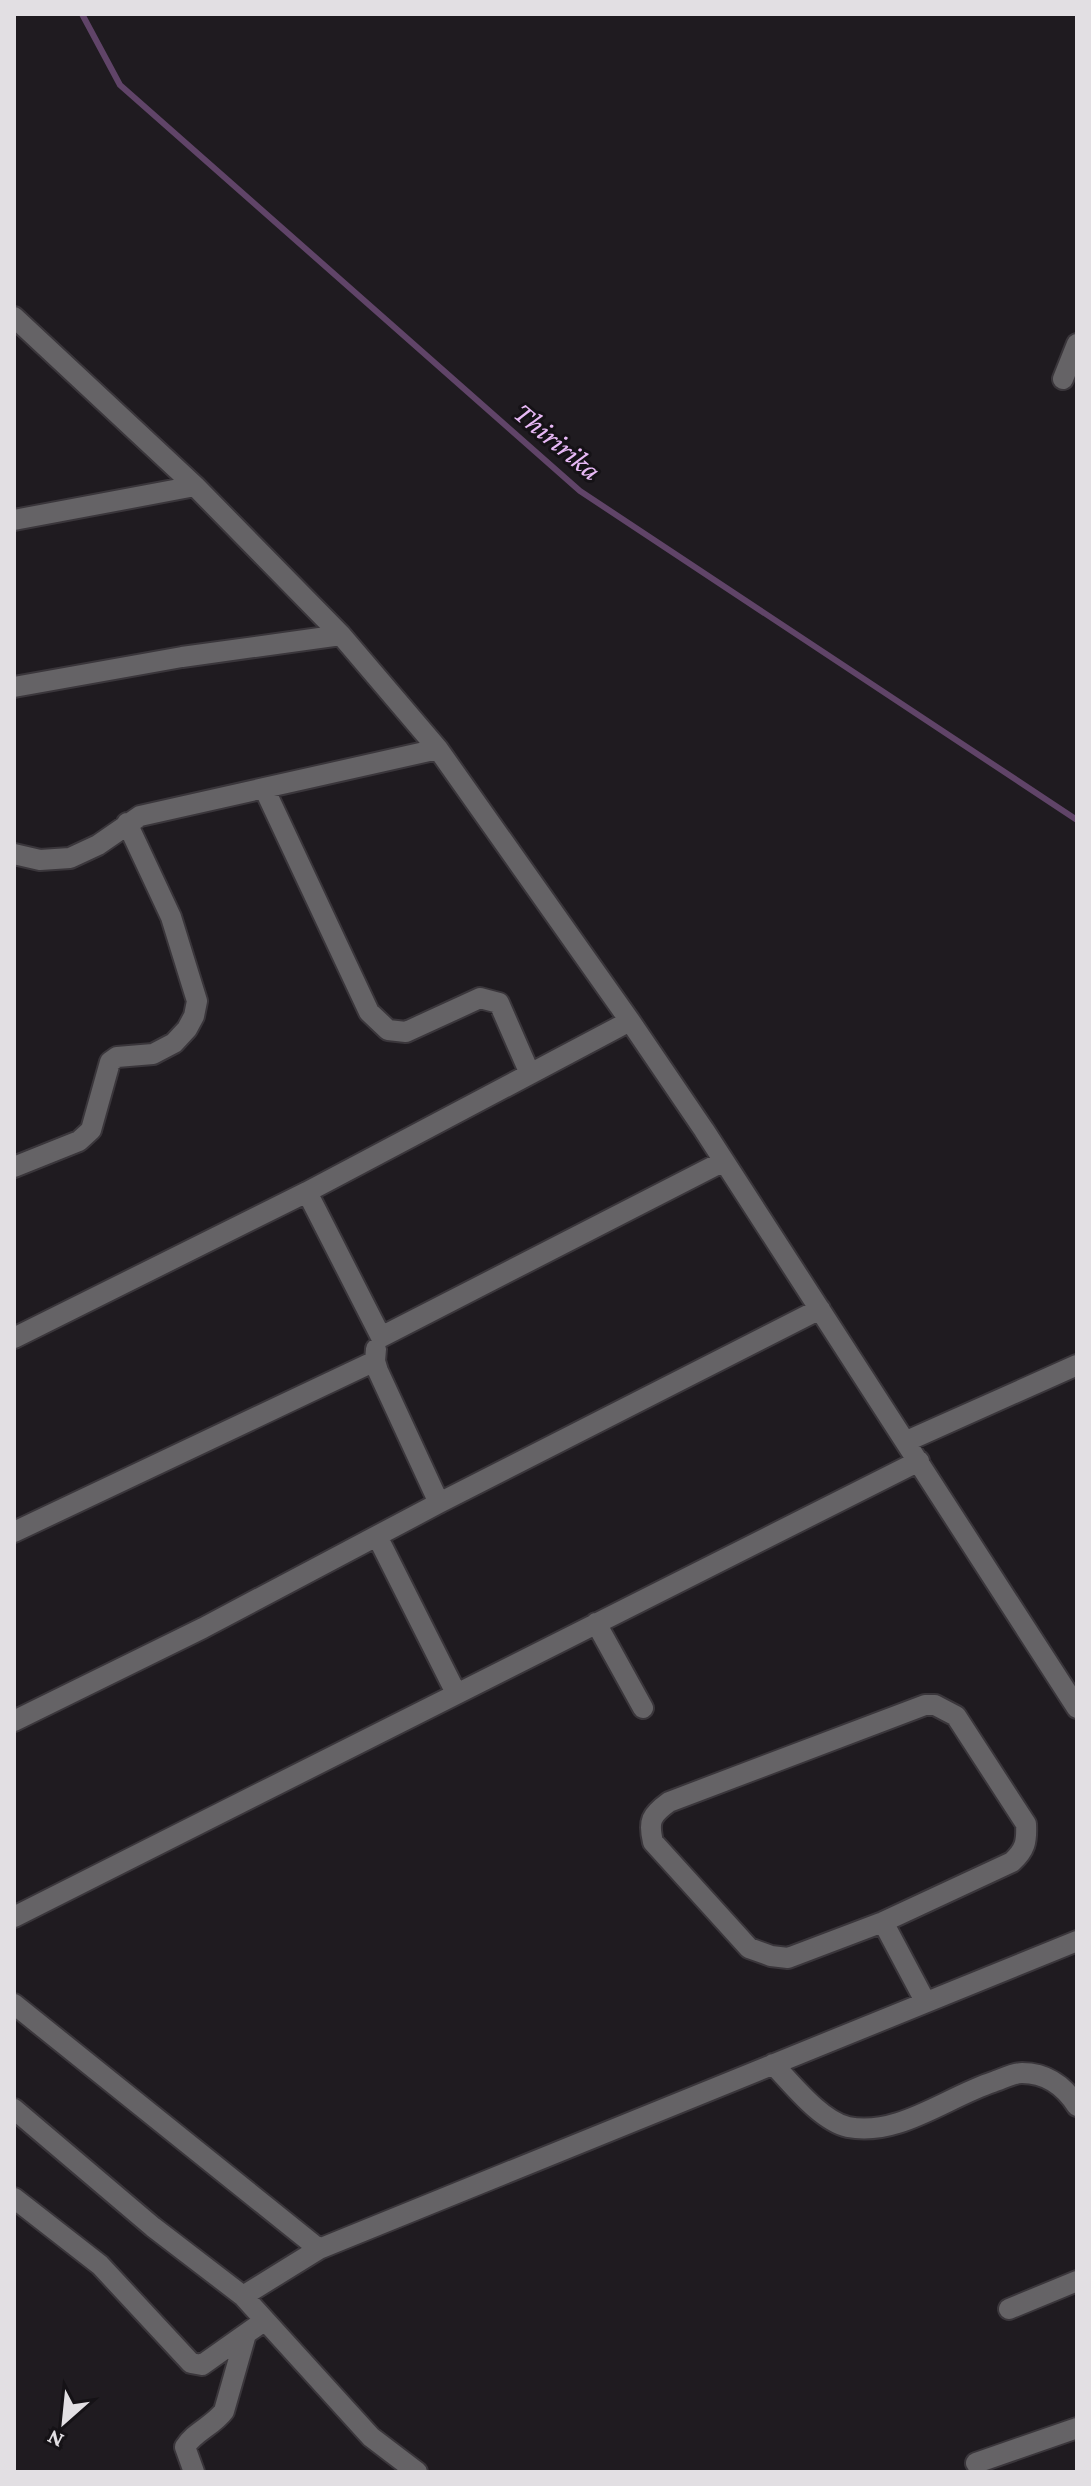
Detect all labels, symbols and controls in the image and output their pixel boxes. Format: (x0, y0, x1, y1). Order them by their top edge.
water label: Thiririka (508, 395, 608, 487)
north arrow (24, 2382, 104, 2462)
text: N (43, 2425, 68, 2454)

